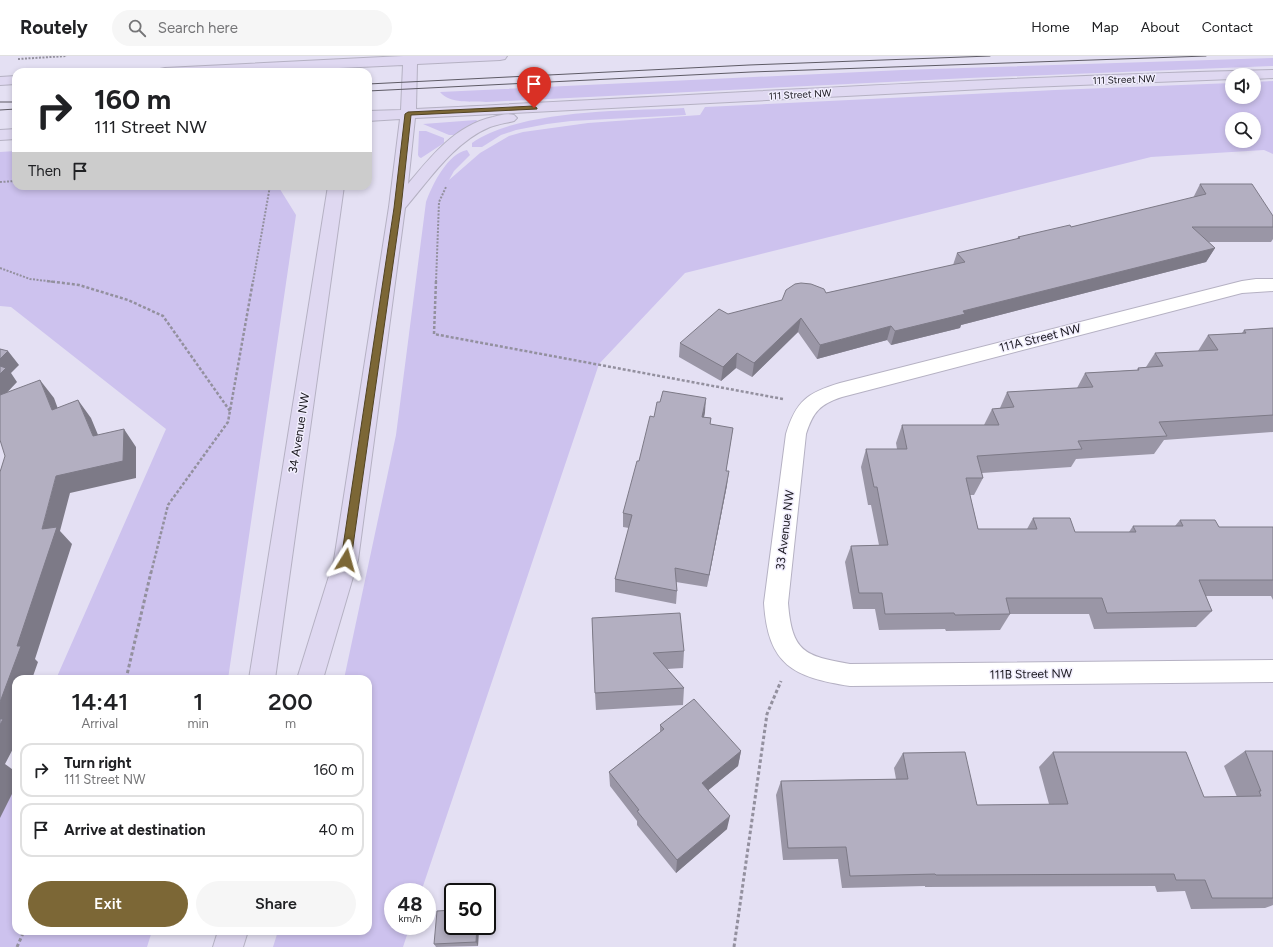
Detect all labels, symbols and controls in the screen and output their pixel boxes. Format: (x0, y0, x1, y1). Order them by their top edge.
search box (112, 10, 392, 46)
text: Routely (20, 16, 88, 39)
icon: search (126, 17, 148, 39)
text: Search here (158, 19, 238, 37)
text: Home (1031, 19, 1070, 36)
text: Map (1092, 19, 1119, 36)
text: About (1141, 19, 1180, 36)
text: Contact (1202, 19, 1253, 36)
pin (517, 67, 551, 108)
map controls (1225, 68, 1261, 148)
button: sound (1225, 68, 1261, 104)
street label: 111 Street NW (1092, 72, 1156, 87)
icon: arrive (523, 73, 545, 95)
text: 160 m (94, 82, 171, 116)
icon: right (28, 84, 80, 136)
street label: 111 Street NW (768, 86, 832, 103)
button: search (1225, 112, 1261, 148)
text: 111 Street NW (94, 116, 207, 138)
icon: arrive (69, 160, 91, 182)
text: Then (28, 162, 61, 180)
street label: 111A Street NW (998, 321, 1083, 355)
street label: 34 Avenue NW (286, 391, 312, 474)
street label: 33 Avenue NW (773, 489, 797, 571)
position arrow (325, 539, 367, 581)
street label: 111B Street NW (990, 666, 1073, 682)
text: 14:41 (71, 687, 128, 716)
text: 1 (193, 687, 203, 716)
text: 200 (268, 687, 313, 716)
text: Arrival (81, 716, 118, 731)
text: min (188, 716, 209, 731)
text: m (285, 716, 296, 731)
text: Turn right (64, 754, 132, 772)
icon: right (30, 759, 52, 781)
text: 160 m (313, 761, 354, 779)
text: 111 Street NW (64, 772, 145, 787)
icon: arrive (30, 819, 52, 841)
text: Arrive at destination (64, 821, 205, 839)
text: 40 m (319, 821, 354, 839)
button: Exit (28, 881, 188, 927)
button: Share (196, 881, 356, 927)
speed limit sign: 50 (444, 883, 496, 935)
text: 48 (398, 892, 422, 916)
text: km/h (399, 912, 421, 925)

